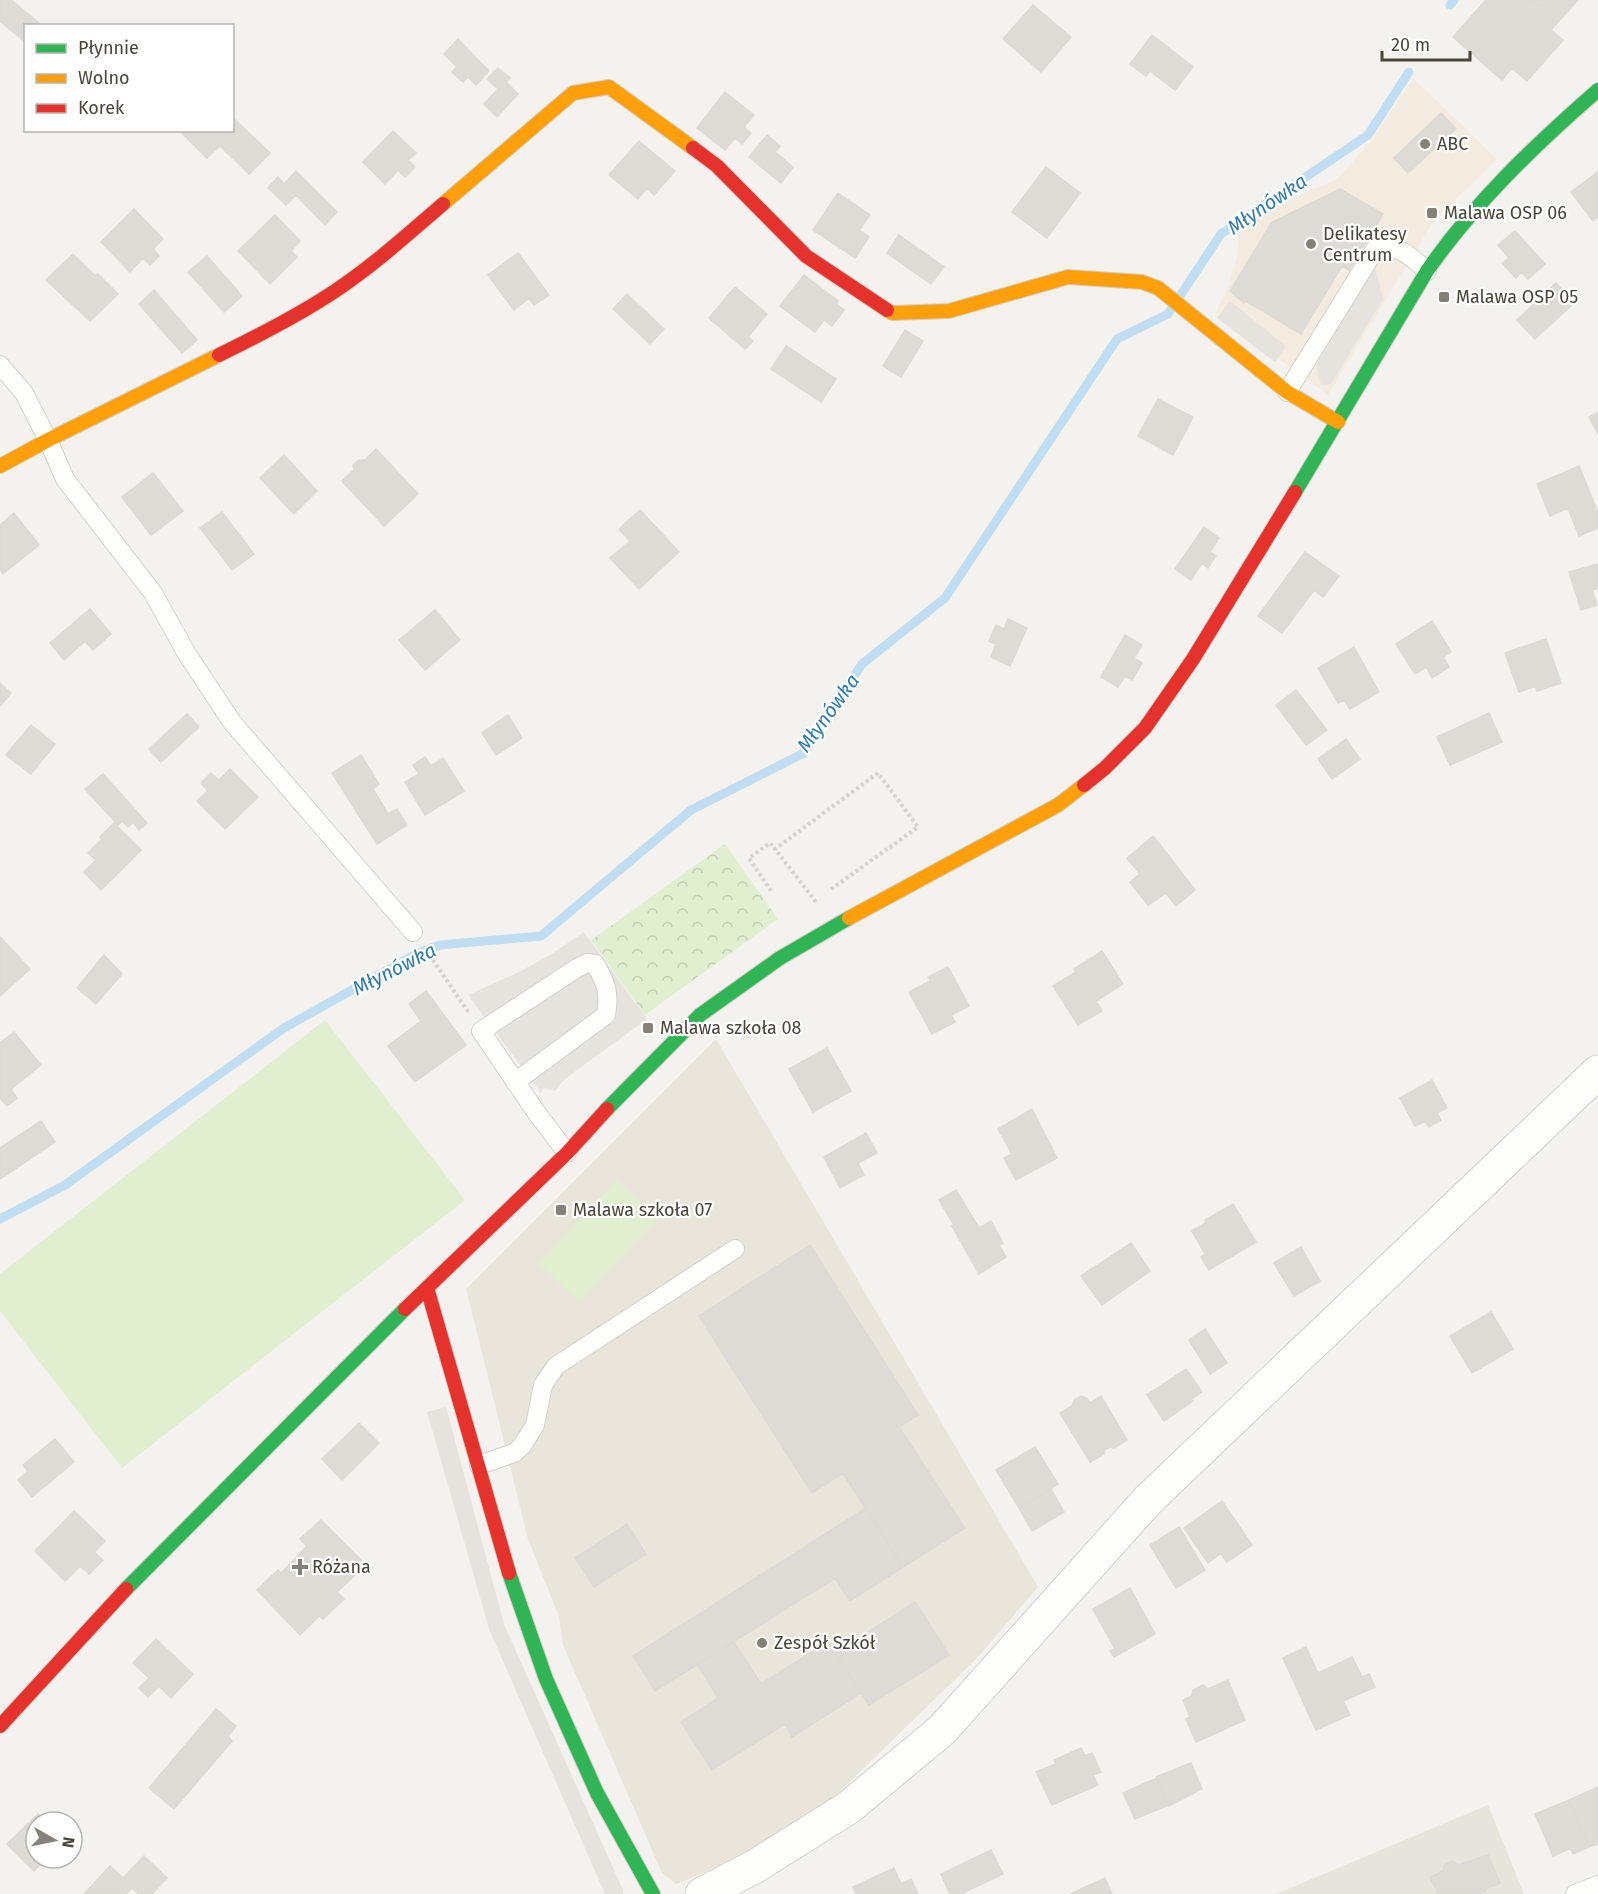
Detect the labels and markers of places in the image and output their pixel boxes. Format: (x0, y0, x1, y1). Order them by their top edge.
place label: ABC (1437, 133, 1468, 155)
marker: ABC (1418, 137, 1432, 151)
place label: Malawa OSP 06 (1444, 202, 1567, 224)
marker: Malawa OSP 06 (1425, 206, 1439, 220)
place label: Delikatesy Centrum (1323, 223, 1407, 266)
marker: Delikatesy Centrum (1304, 237, 1318, 251)
place label: Malawa OSP 05 (1456, 286, 1578, 308)
marker: Malawa OSP 05 (1437, 290, 1451, 304)
place label: Malawa szkoła 08 (660, 1017, 802, 1039)
marker: Malawa szkoła 08 (641, 1021, 655, 1035)
place label: Malawa szkoła 07 (573, 1199, 712, 1221)
marker: Malawa szkoła 07 (554, 1203, 568, 1217)
place label: Różana (312, 1556, 371, 1578)
marker: Różana (293, 1560, 307, 1574)
place label: Zespół Szkół (774, 1632, 876, 1654)
marker: Zespół Szkół (755, 1636, 769, 1650)

